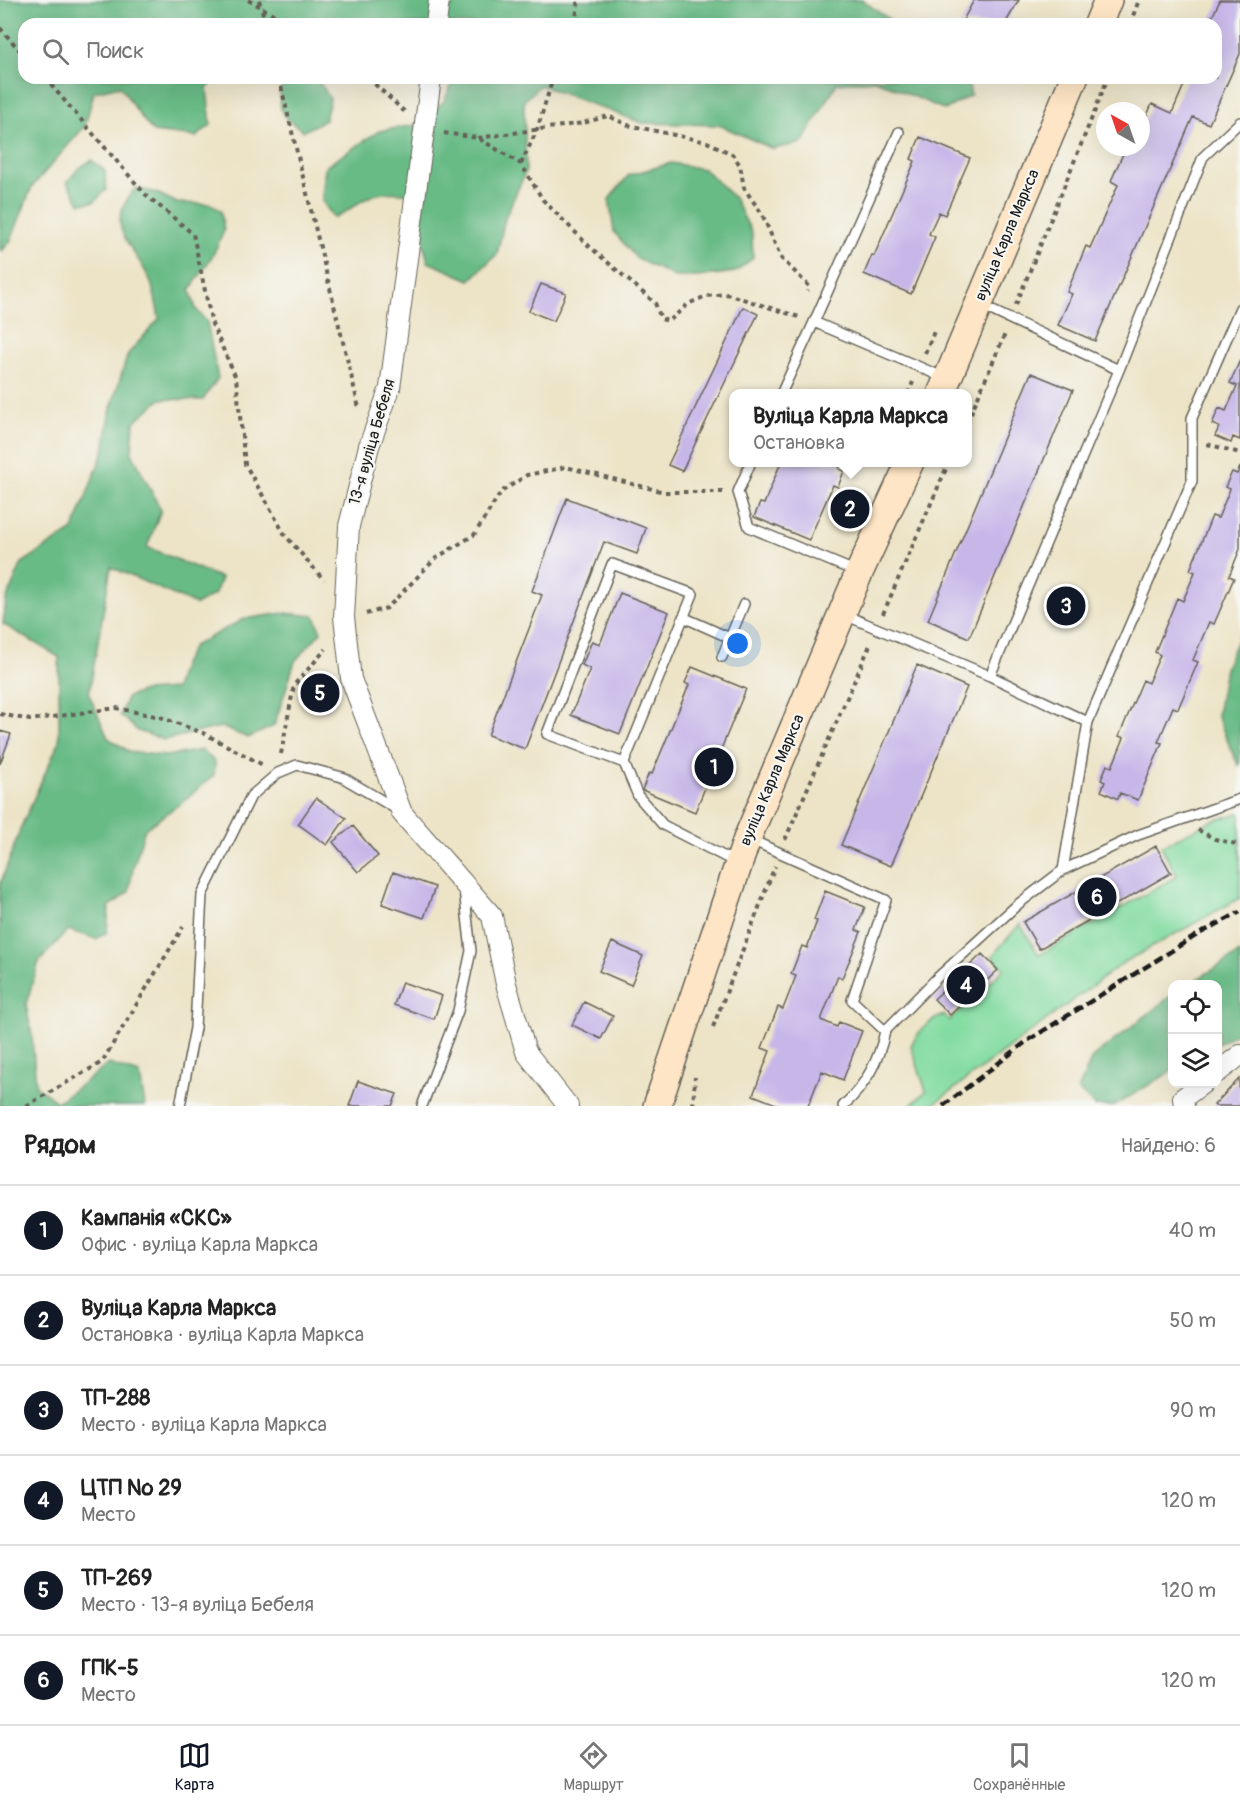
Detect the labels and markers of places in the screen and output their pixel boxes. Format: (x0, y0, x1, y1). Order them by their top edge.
pin: 2 (830, 486, 870, 532)
pin: 3 (1046, 584, 1086, 628)
pin: 5 (300, 670, 340, 716)
pin: 1 (694, 744, 734, 789)
pin: 6 (1078, 874, 1116, 920)
pin: 4 (946, 962, 986, 1008)

